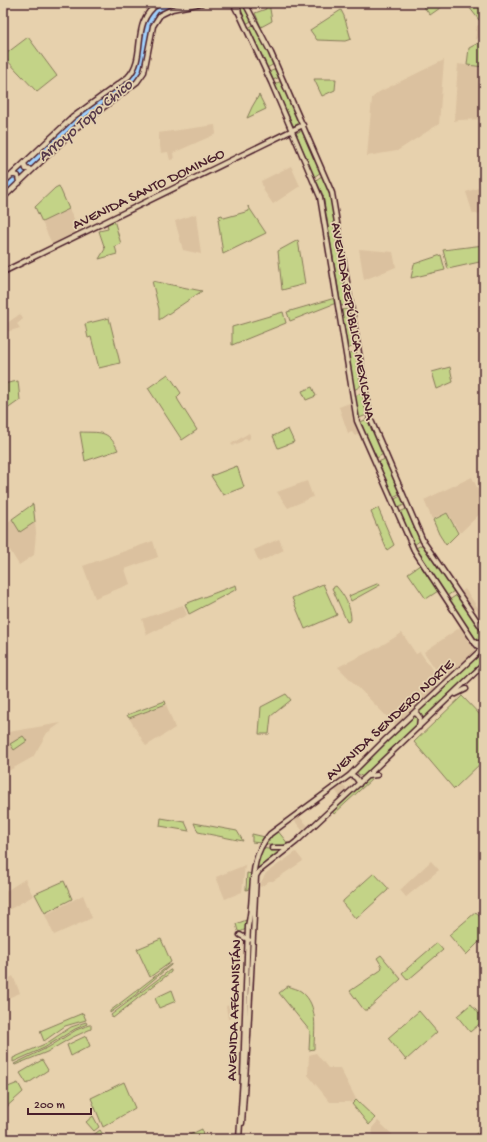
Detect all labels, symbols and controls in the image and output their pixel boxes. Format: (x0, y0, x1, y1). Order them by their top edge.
water label: Arroyo Topo Chico (35, 76, 138, 167)
street label: AVENIDA SANTO DOMINGO (70, 145, 228, 235)
street label: AVENIDA REPÚBLICA MEXICANA (326, 221, 378, 423)
street label: AVENIDA SENDERO NORTE (322, 656, 459, 785)
street label: AVENIDA AFGANISTÁN (224, 939, 246, 1081)
scale bar (28, 1090, 91, 1116)
text: 200 m (34, 1099, 65, 1113)

